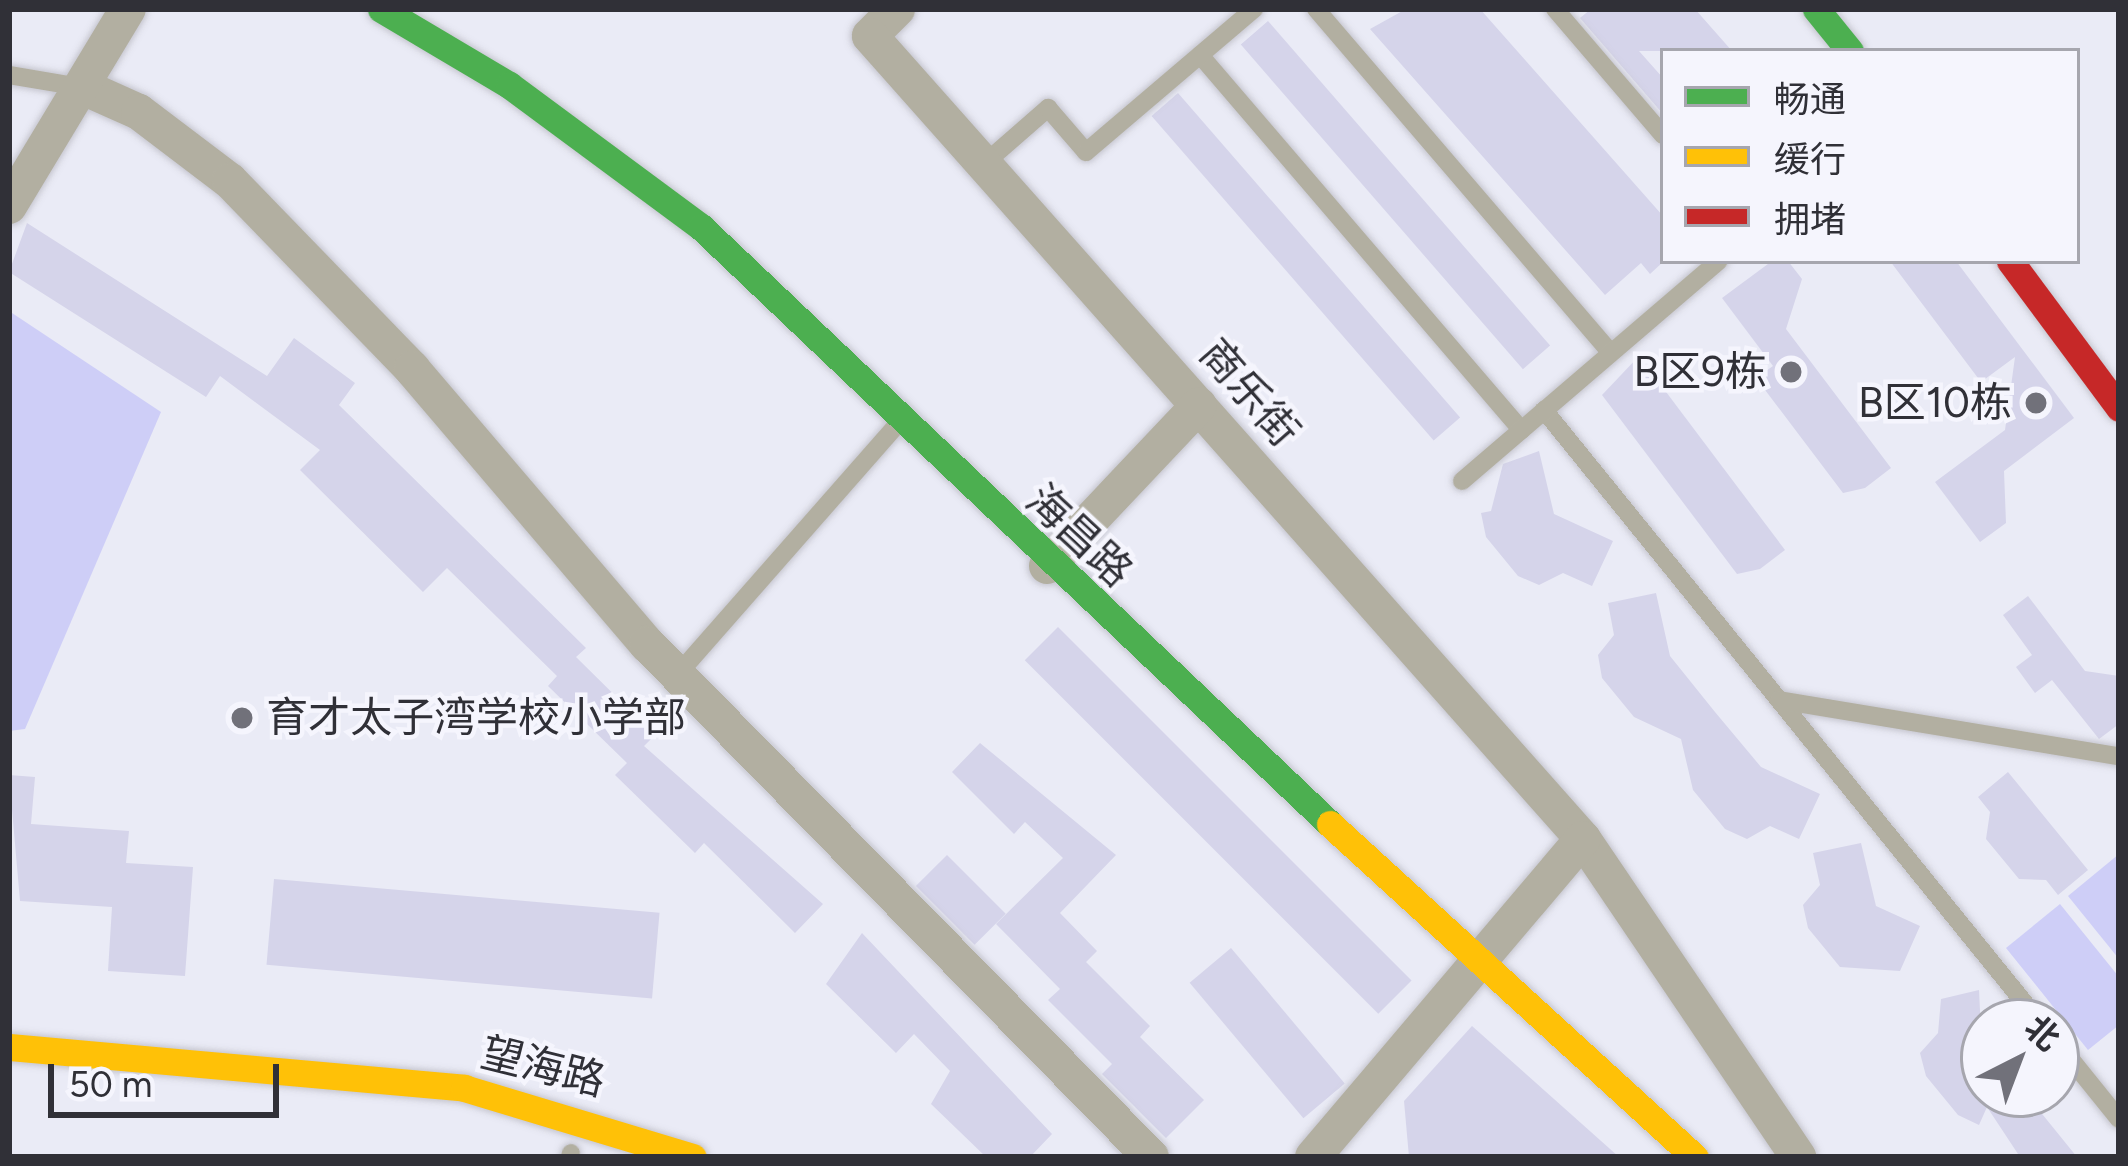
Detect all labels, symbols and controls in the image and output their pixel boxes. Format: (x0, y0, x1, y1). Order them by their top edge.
legend (1660, 48, 2080, 264)
text: 畅通 (1774, 78, 1846, 121)
text: 缓行 (1774, 138, 1846, 181)
text: 拥堵 (1774, 198, 1846, 241)
street label: 商乐街 (1189, 329, 1309, 457)
place label: B区9栋 (1634, 347, 1767, 397)
marker: B区9栋 (1778, 359, 1804, 385)
place label: B区10栋 (1858, 378, 2012, 428)
marker: B区10栋 (2023, 390, 2049, 416)
street label: 海昌路 (1016, 475, 1142, 597)
place label: 育才太子湾学校小学部 (266, 693, 686, 743)
marker: 育才太子湾学校小学部 (229, 705, 255, 731)
north arrow (1960, 998, 2080, 1118)
text: 北 (2017, 1008, 2068, 1059)
street label: 望海路 (476, 1027, 610, 1107)
scale bar (54, 1040, 285, 1114)
text: 50 m (69, 1063, 152, 1106)

